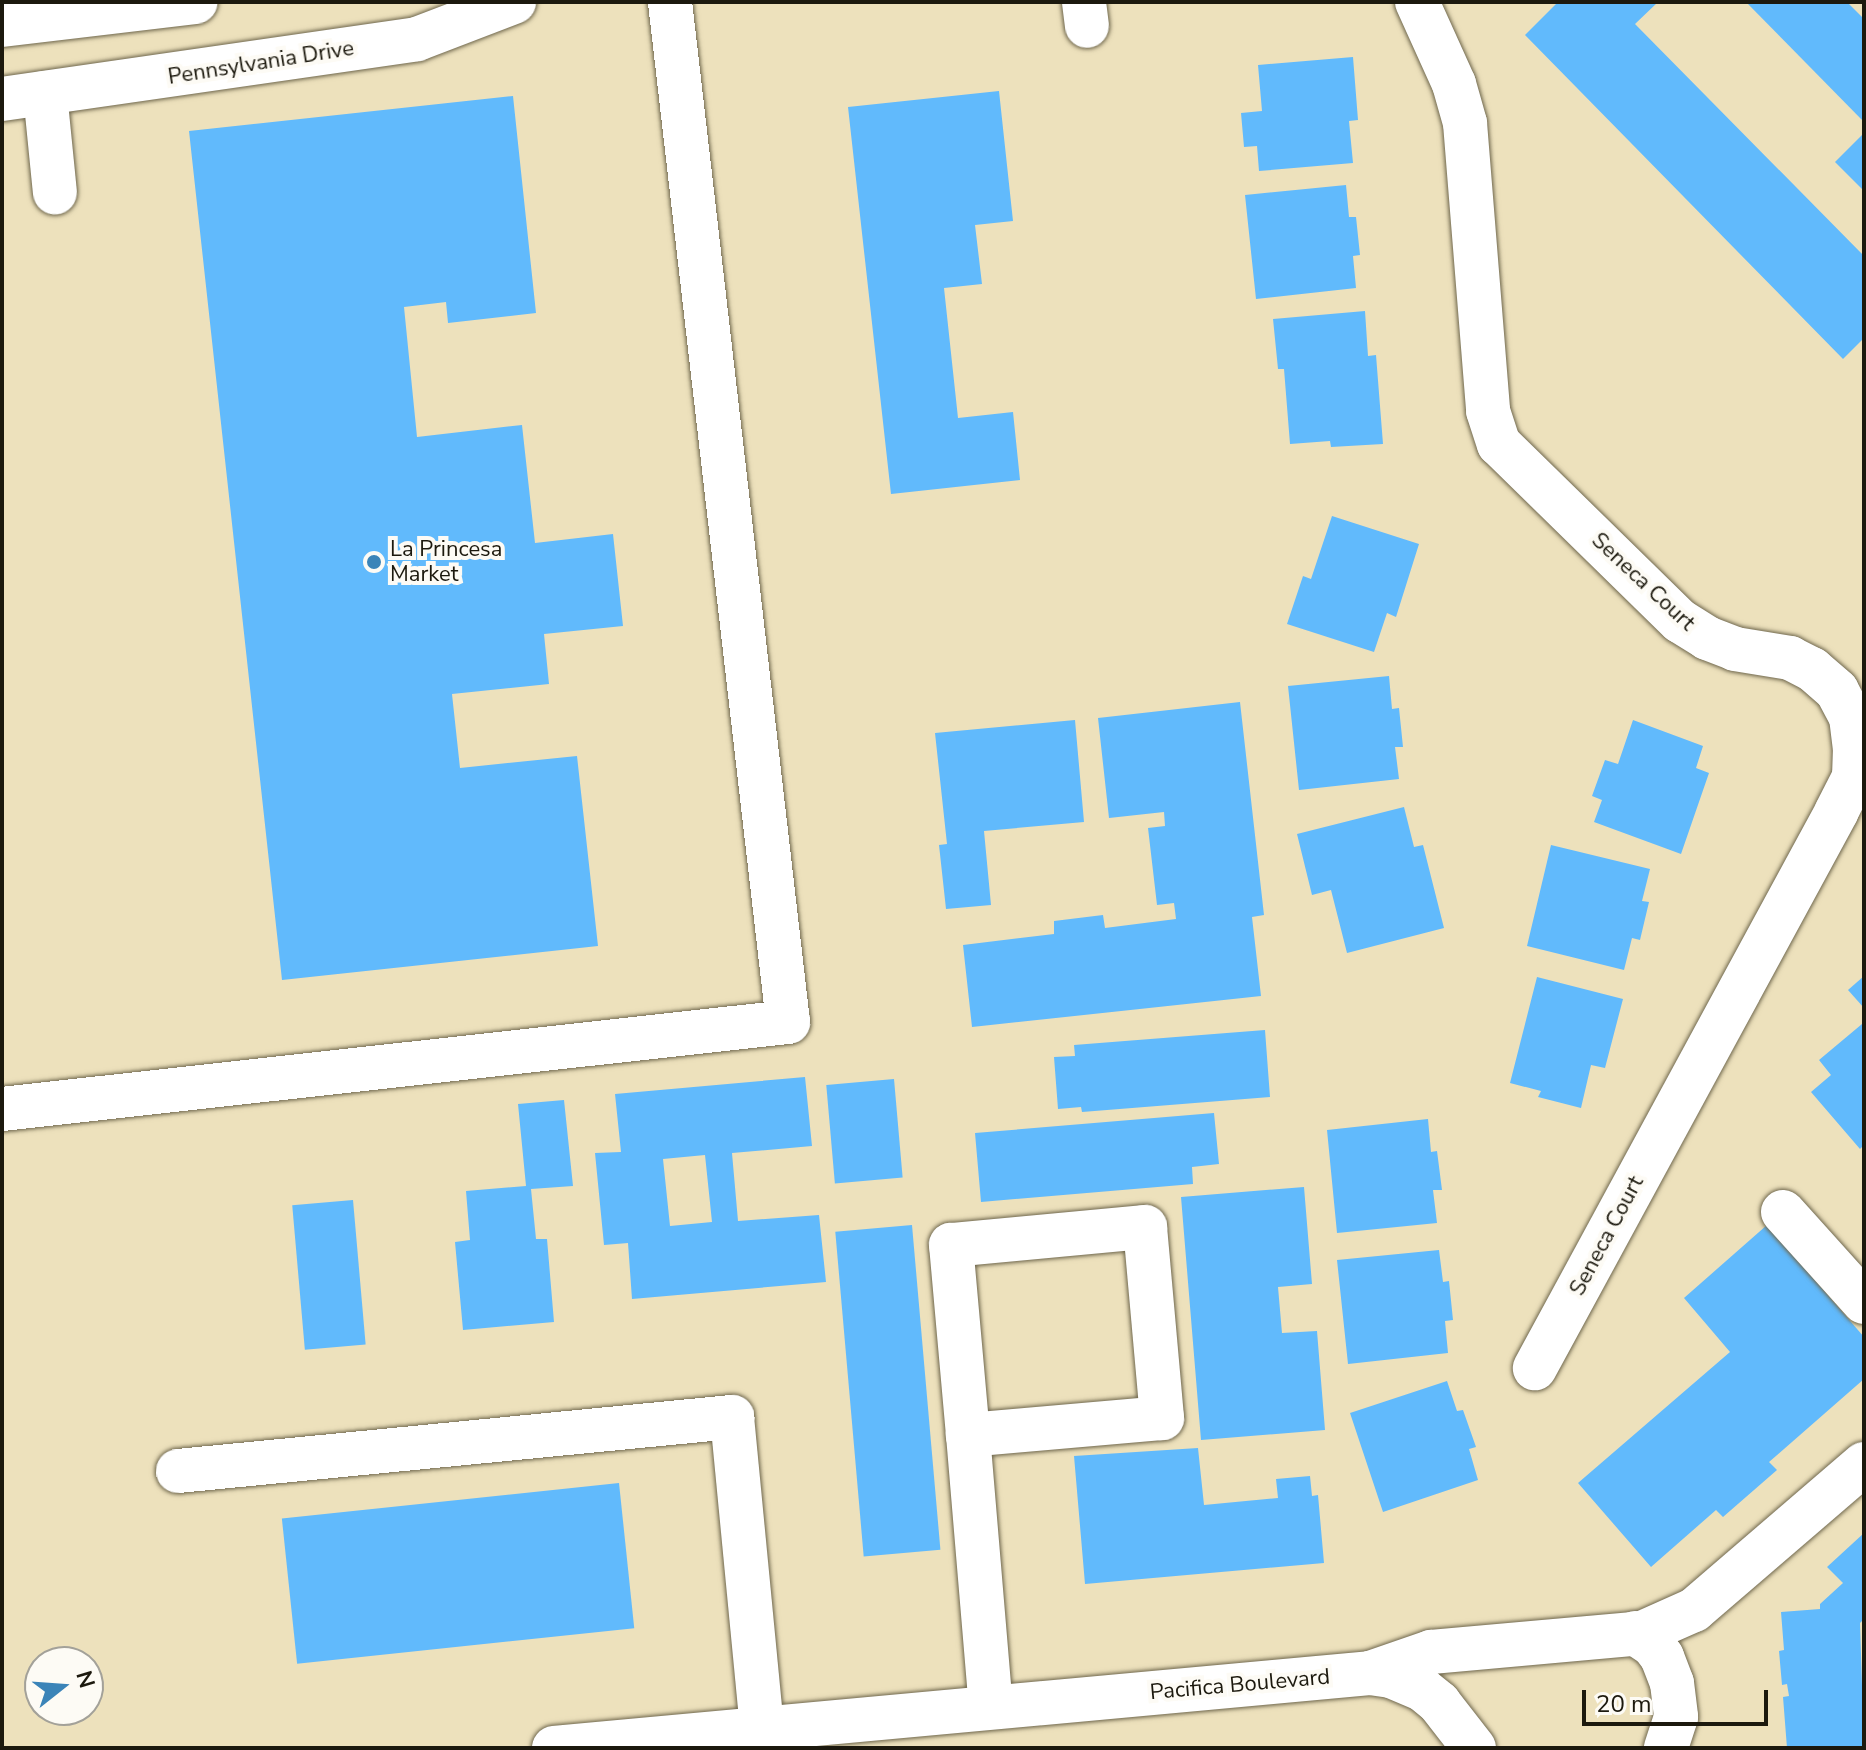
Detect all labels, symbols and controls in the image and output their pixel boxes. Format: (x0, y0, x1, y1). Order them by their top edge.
street label: Pennsylvania Drive (166, 35, 356, 91)
street label: Seneca Court (1586, 527, 1700, 637)
place label: La Princesa Market (390, 536, 502, 588)
marker: La Princesa Market (365, 553, 383, 571)
street label: Seneca Court (1564, 1172, 1650, 1300)
north arrow (24, 1646, 104, 1726)
street label: Pacifica Boulevard (1149, 1664, 1331, 1706)
text: N (68, 1667, 102, 1692)
scale bar (1586, 1674, 1772, 1724)
text: 20 m (1596, 1688, 1652, 1720)

